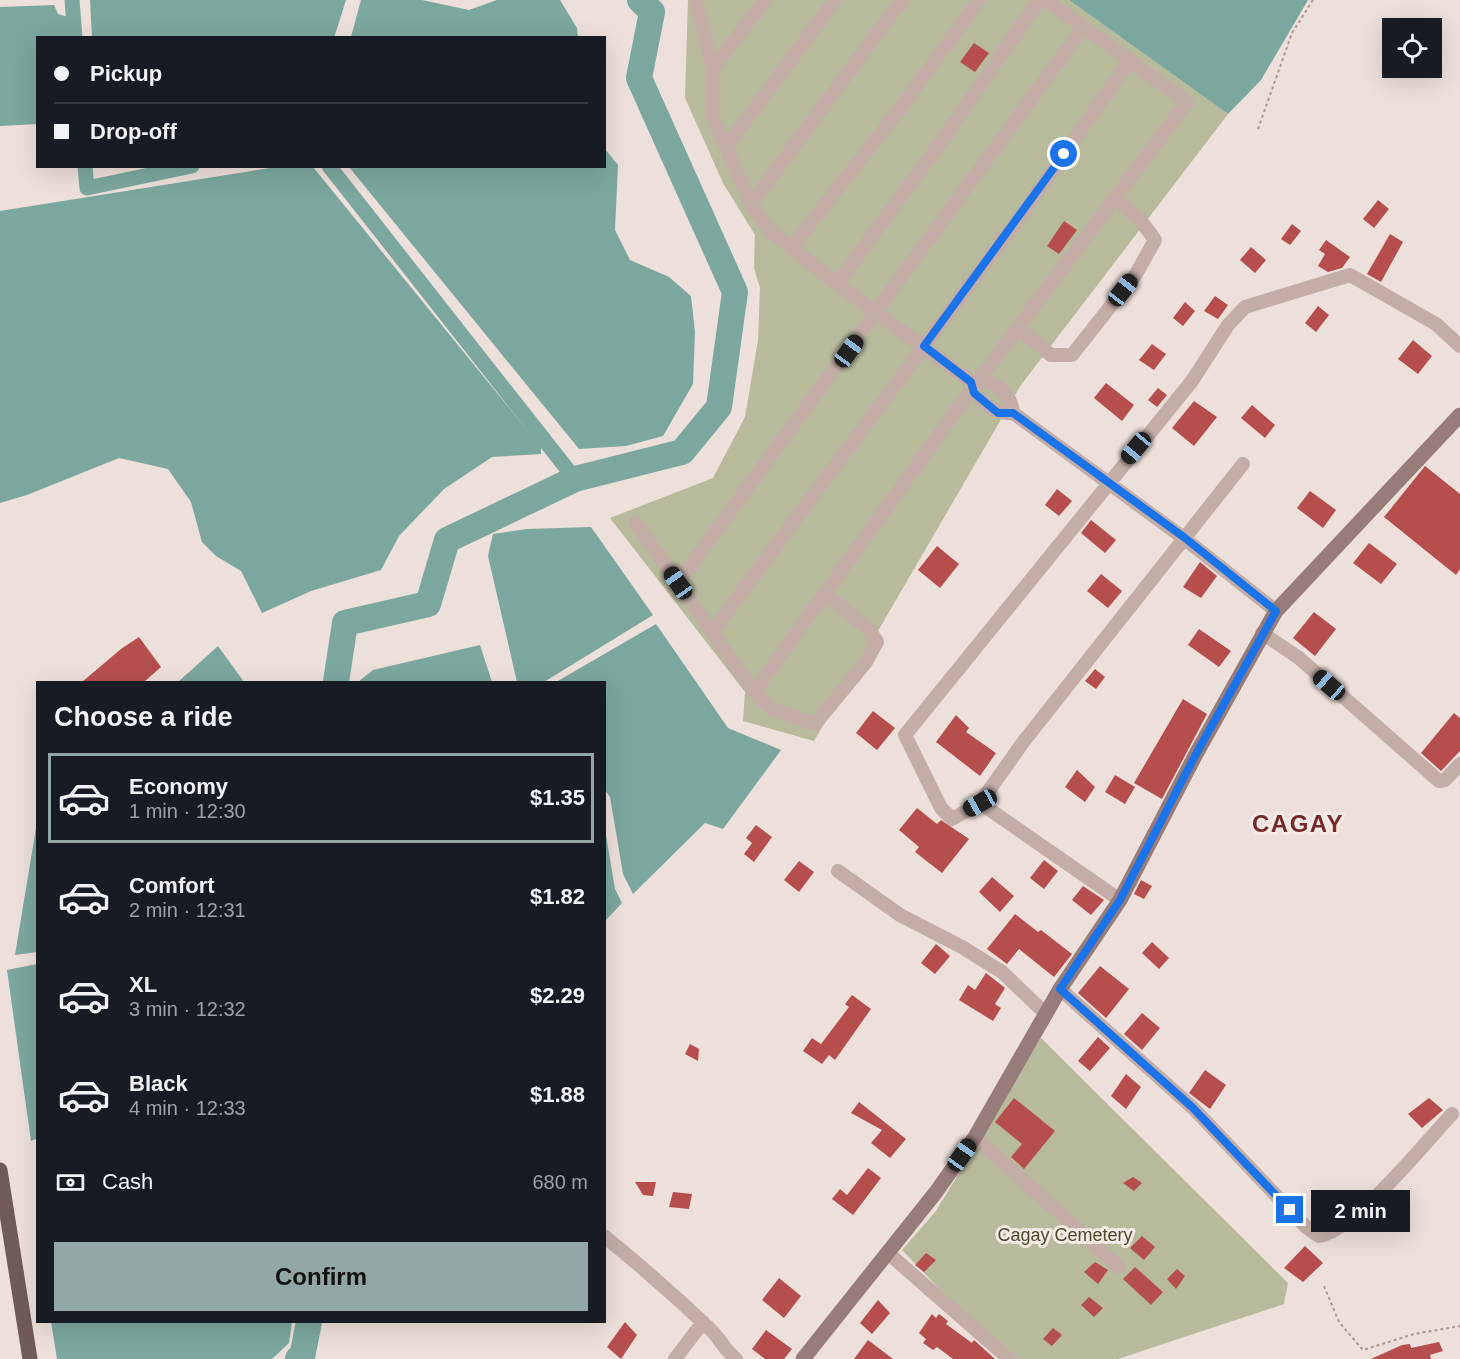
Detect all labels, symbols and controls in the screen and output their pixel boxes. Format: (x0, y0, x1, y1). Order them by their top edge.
map controls (1382, 18, 1442, 78)
button: locate (1382, 18, 1442, 78)
text: Pickup (90, 61, 162, 86)
text: Drop-off (90, 119, 177, 144)
route start (1050, 140, 1077, 167)
car (1105, 270, 1141, 310)
car (831, 331, 867, 371)
car (1118, 428, 1154, 468)
car (660, 563, 696, 603)
car (1310, 666, 1348, 704)
text: Choose a ride (54, 702, 233, 732)
icon: car (57, 771, 111, 825)
text: Economy (129, 774, 228, 799)
text: $1.35 (530, 785, 585, 810)
car (960, 786, 1000, 820)
text: 1 min · 12:30 (129, 800, 246, 822)
district label: CAGAY (1252, 810, 1344, 837)
icon: car (57, 870, 111, 924)
text: Comfort (129, 873, 215, 898)
text: $1.82 (530, 884, 585, 909)
text: 2 min · 12:31 (129, 899, 246, 921)
icon: car (57, 969, 111, 1023)
text: XL (129, 972, 157, 997)
text: $2.29 (530, 983, 585, 1008)
text: 3 min · 12:32 (129, 998, 246, 1020)
icon: car (57, 1068, 111, 1122)
text: Black (129, 1071, 188, 1096)
text: $1.88 (530, 1082, 585, 1107)
text: 4 min · 12:33 (129, 1097, 246, 1119)
car (944, 1135, 980, 1175)
icon: cash (54, 1166, 87, 1199)
text: Cash (102, 1169, 153, 1194)
text: 680 m (532, 1171, 588, 1193)
callout: 2 min (1311, 1189, 1410, 1231)
route end (1276, 1196, 1303, 1223)
text: 2 min (1334, 1200, 1387, 1222)
park label: Cagay Cemetery (997, 1225, 1133, 1245)
button: Confirm (54, 1242, 588, 1311)

